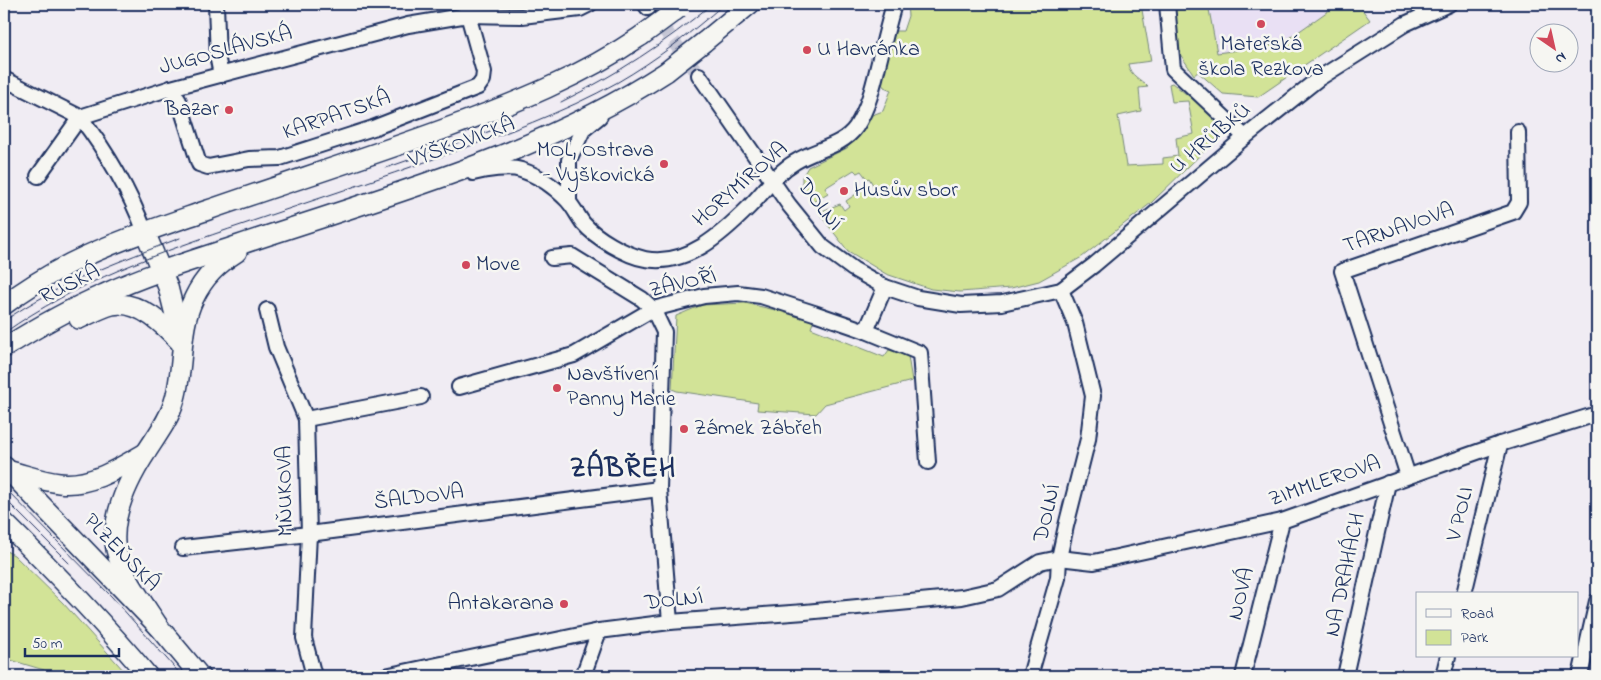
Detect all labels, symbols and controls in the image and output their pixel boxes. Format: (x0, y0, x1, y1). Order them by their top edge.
street label: JUGOSLÁVSKÁ (156, 18, 296, 84)
marker: Mateřská škola Rezkova (1255, 18, 1267, 30)
north arrow (1528, 22, 1578, 72)
place label: Mateřská škola Rezkova (1198, 29, 1324, 86)
place label: U Havránka (817, 34, 920, 66)
marker: U Havránka (801, 44, 813, 56)
text: N (1551, 46, 1570, 69)
street label: KARPATSKÁ (279, 83, 395, 149)
place label: Bazar (163, 94, 219, 126)
street label: U HRŮBKŮ (1163, 95, 1259, 183)
marker: Bazar (223, 104, 235, 116)
street label: VÝŠKOVICKÁ (403, 109, 520, 177)
street label: HORYMÍROVA (686, 134, 796, 236)
place label: MOL, Ostrava - Vyškovická (537, 135, 654, 193)
marker: MOL, Ostrava - Vyškovická (658, 158, 670, 170)
street label: DOLNÍ (788, 171, 850, 238)
place label: Husův sbor (854, 175, 958, 207)
marker: Husův sbor (838, 185, 850, 197)
street label: TARNAVOVA (1339, 195, 1459, 263)
place label: Move (476, 249, 520, 281)
street label: RUSKÁ (34, 256, 106, 314)
marker: Move (460, 259, 472, 271)
street label: ZÁVOŘÍ (646, 261, 720, 307)
place label: Navštívení Panny Marie (567, 359, 676, 417)
marker: Navštívení Panny Marie (551, 382, 563, 394)
place label: Zámek Zábřeh (694, 413, 822, 445)
marker: Zámek Zábřeh (678, 423, 690, 435)
street label: MŇUKOVA (269, 445, 303, 537)
district label: ZÁBŘEH (570, 448, 676, 490)
street label: ZIMMLEROVA (1265, 448, 1385, 516)
street label: ŠALDOVA (372, 477, 466, 519)
street label: DOLNÍ (1026, 481, 1070, 546)
street label: V POLI (1439, 483, 1483, 546)
street label: PLZEŇSKÁ (75, 506, 167, 600)
street label: NA DRAHÁCH (1317, 510, 1375, 640)
street label: NOVÁ (1220, 564, 1264, 624)
street label: DOLNÍ (642, 582, 705, 620)
place label: Antakarana (447, 588, 554, 620)
legend (1416, 592, 1578, 658)
marker: Antakarana (558, 598, 570, 610)
text: Road (1461, 603, 1494, 625)
scale bar (25, 625, 119, 657)
text: Park (1461, 627, 1489, 649)
text: 50 m (32, 633, 63, 655)

